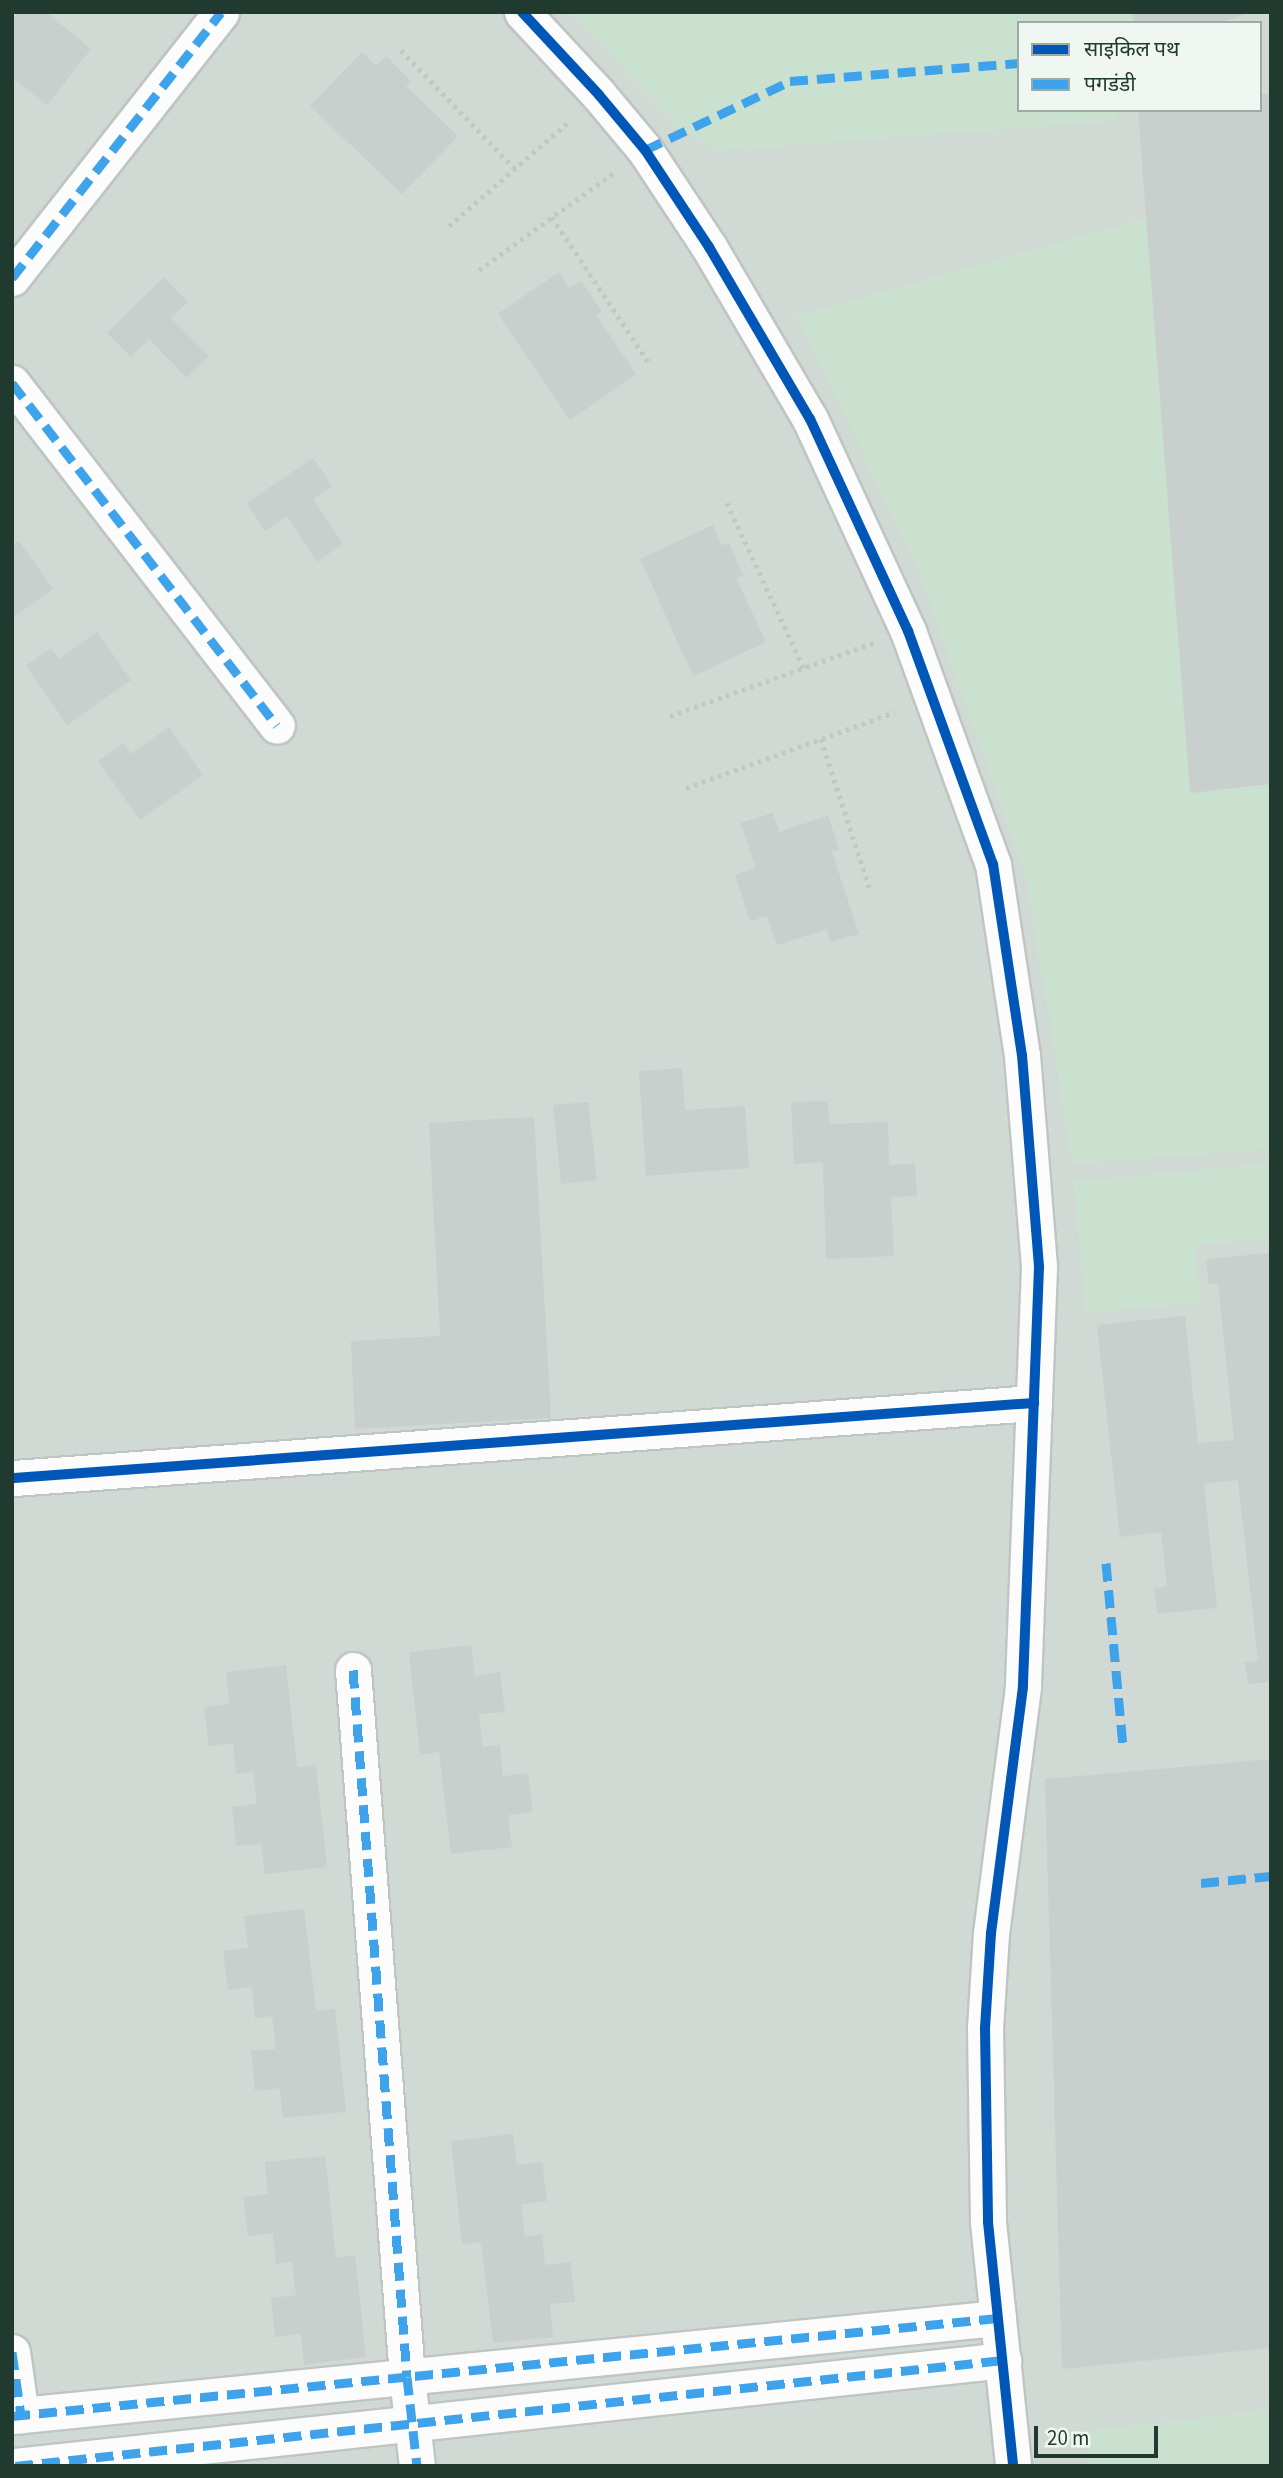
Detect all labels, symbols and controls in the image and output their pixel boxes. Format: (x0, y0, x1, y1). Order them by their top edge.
legend (1017, 21, 1262, 112)
text: साइकिल पथ (1084, 34, 1179, 64)
text: पगडंडी (1084, 69, 1136, 99)
scale bar (1038, 2412, 1162, 2456)
text: 20 m (1047, 2423, 1089, 2453)

